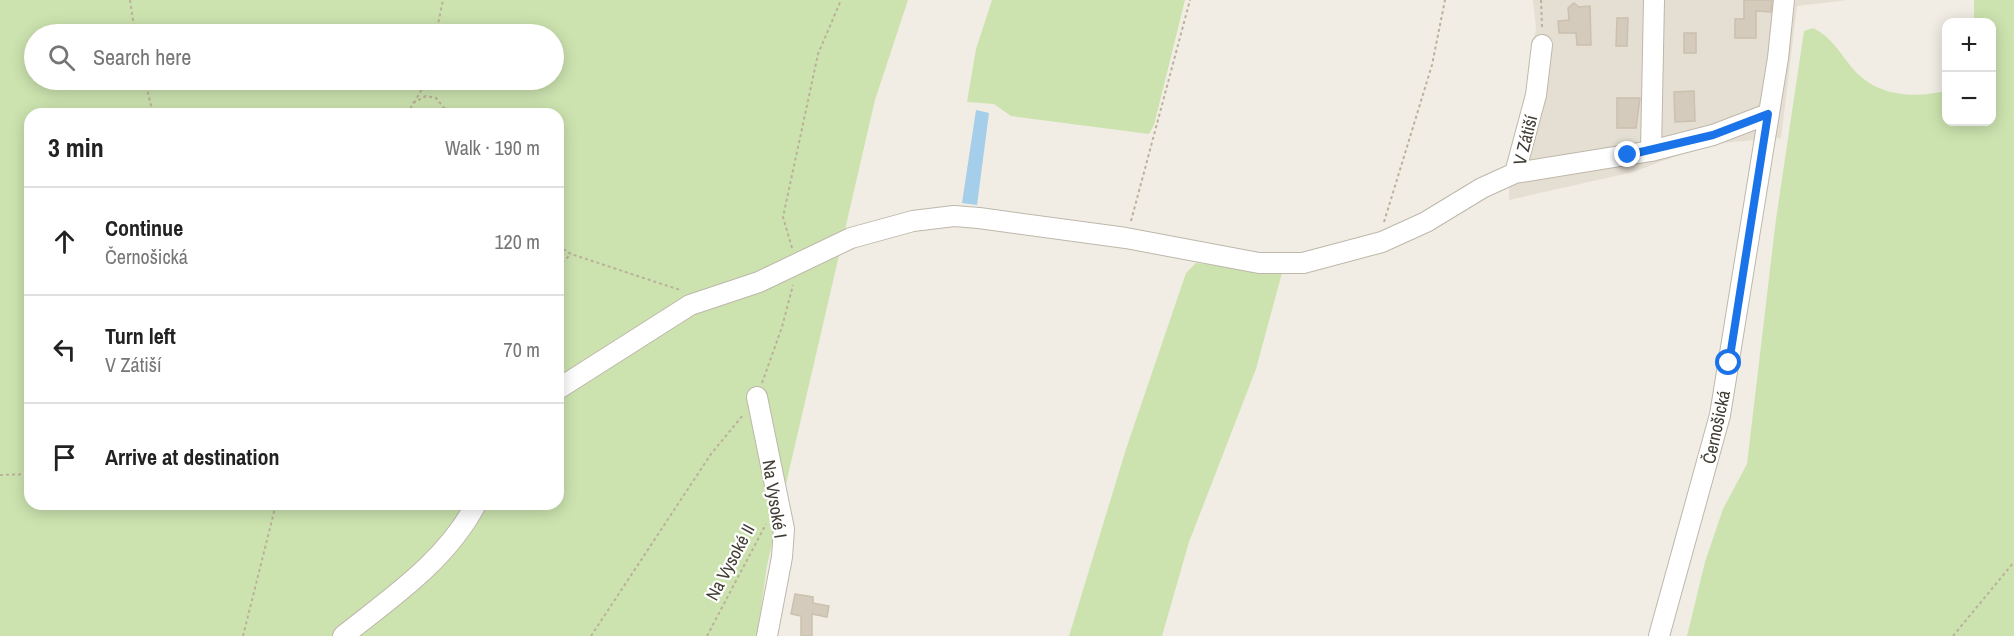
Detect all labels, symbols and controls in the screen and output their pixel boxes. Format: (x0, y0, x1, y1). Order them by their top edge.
map controls (1942, 18, 1996, 126)
button: + (1942, 18, 1996, 72)
search box (24, 24, 564, 90)
icon: search (45, 41, 78, 74)
text: Search here (93, 42, 191, 72)
button: − (1942, 72, 1996, 126)
street label: V Zátiší (1507, 111, 1543, 168)
text: 3 min (48, 130, 104, 165)
text: Walk · 190 m (445, 134, 540, 161)
route end (1614, 141, 1640, 167)
text: Continue (105, 213, 183, 243)
icon: ahead (48, 225, 81, 258)
text: 120 m (494, 228, 540, 255)
text: Černošická (105, 243, 188, 270)
text: Turn left (105, 321, 176, 351)
icon: left (48, 333, 81, 366)
text: 70 m (504, 336, 540, 363)
route start (1715, 349, 1741, 375)
text: V Zátiší (105, 351, 162, 378)
street label: Černošická (1696, 388, 1736, 466)
icon: arrive (48, 441, 81, 474)
text: Arrive at destination (105, 442, 279, 472)
street label: Na Vysoké I (756, 458, 794, 540)
street label: Na Vysoké II (699, 519, 761, 605)

